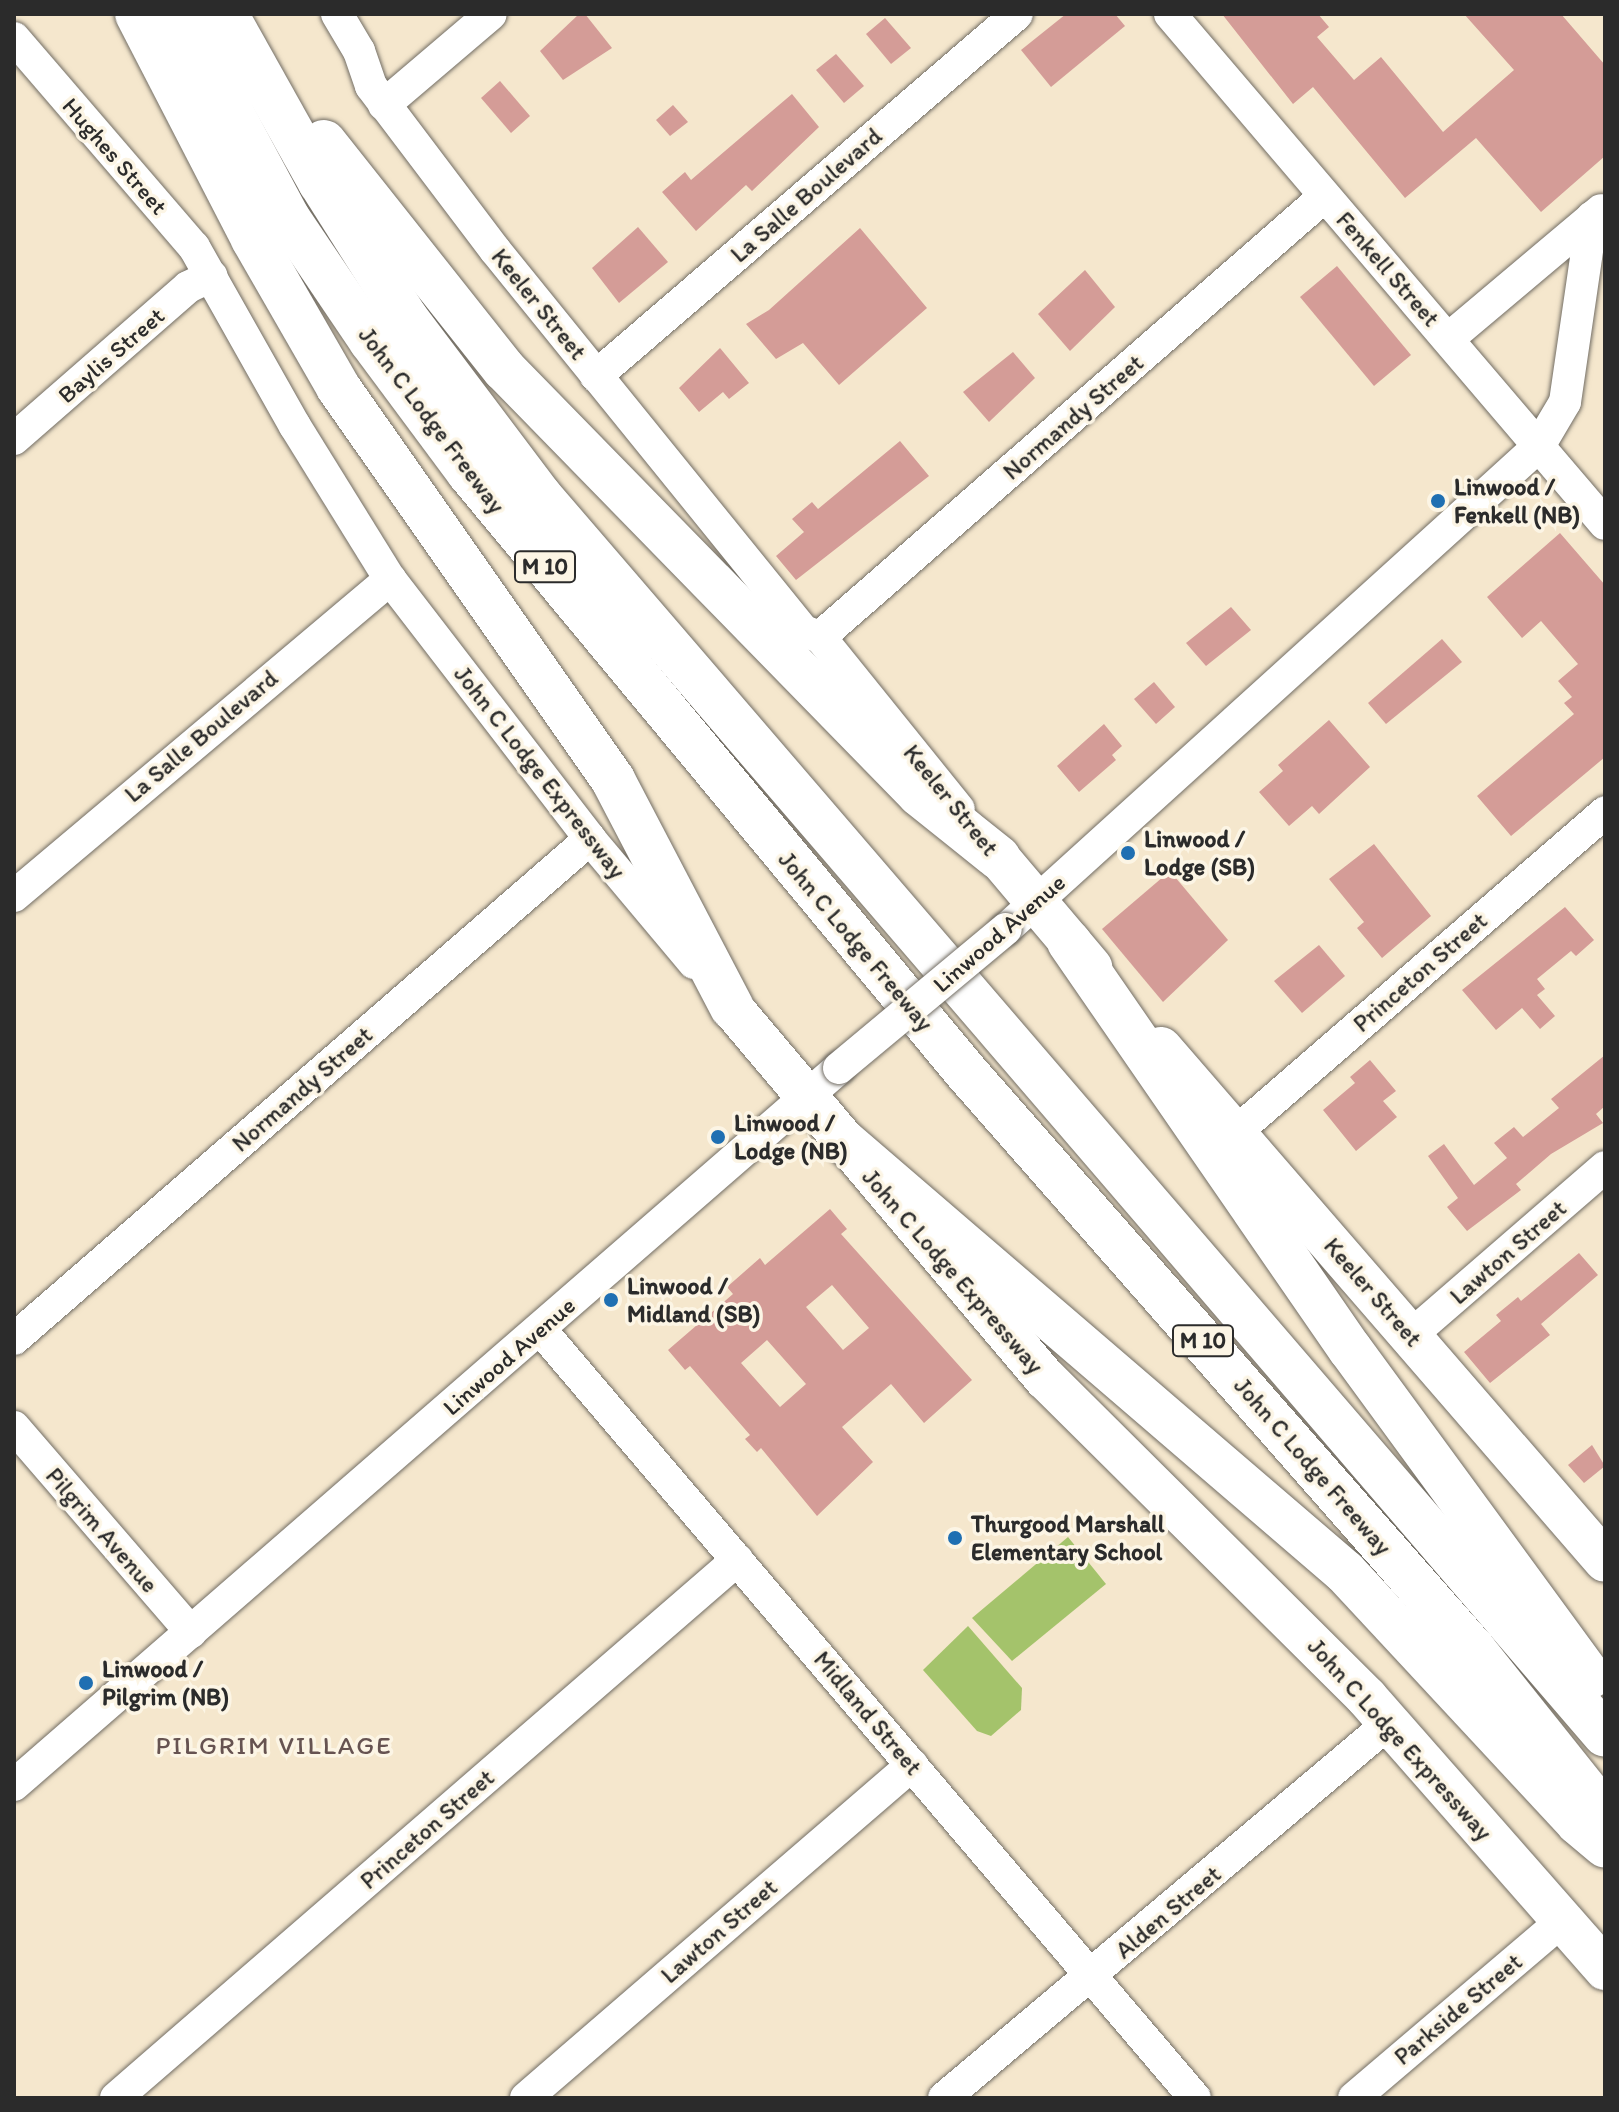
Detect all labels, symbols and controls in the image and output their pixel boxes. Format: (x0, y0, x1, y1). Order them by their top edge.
street label: Hughes Street (56, 92, 174, 220)
street label: La Salle Boulevard (724, 121, 888, 269)
street label: Fenkell Street (1330, 206, 1446, 332)
street label: Keeler Street (486, 243, 592, 365)
street label: Baylis Street (52, 301, 170, 409)
street label: John C Lodge Freeway (352, 321, 512, 519)
street label: Normandy Street (997, 348, 1149, 486)
place label: Linwood / Fenkell (NB) (1454, 473, 1580, 529)
marker: Linwood / Fenkell (NB) (1429, 492, 1447, 510)
road number: M 10 (513, 549, 577, 585)
street label: John C Lodge Expressway (448, 660, 632, 884)
street label: La Salle Boulevard (118, 663, 284, 809)
street label: Keeler Street (898, 739, 1004, 861)
place label: Linwood / Lodge (SB) (1144, 825, 1255, 881)
marker: Linwood / Lodge (SB) (1119, 844, 1137, 862)
street label: John C Lodge Freeway (772, 845, 940, 1037)
street label: Linwood Avenue (927, 868, 1071, 998)
street label: Princeton Street (1347, 906, 1493, 1038)
street label: Normandy Street (226, 1020, 378, 1158)
place label: Linwood / Lodge (NB) (734, 1109, 848, 1165)
marker: Linwood / Lodge (NB) (709, 1128, 727, 1146)
street label: John C Lodge Expressway (857, 1163, 1049, 1379)
street label: Lawton Street (1444, 1194, 1572, 1310)
street label: Keeler Street (1318, 1232, 1428, 1352)
place label: Linwood / Midland (SB) (627, 1272, 760, 1328)
street label: Linwood Avenue (437, 1291, 581, 1421)
marker: Linwood / Midland (SB) (602, 1291, 620, 1309)
road number: M 10 (1171, 1323, 1235, 1359)
street label: John C Lodge Freeway (1228, 1371, 1398, 1561)
street label: Pilgrim Avenue (40, 1462, 164, 1598)
place label: Thurgood Marshall Elementary School (971, 1510, 1165, 1566)
marker: Thurgood Marshall Elementary School (946, 1529, 964, 1547)
street label: John C Lodge Expressway (1302, 1633, 1498, 1845)
street label: Midland Street (808, 1645, 928, 1781)
place label: Linwood / Pilgrim (NB) (102, 1655, 229, 1711)
marker: Linwood / Pilgrim (NB) (77, 1674, 95, 1692)
district label: PILGRIM VILLAGE (156, 1730, 392, 1762)
street label: Princeton Street (354, 1763, 500, 1895)
street label: Alden Street (1109, 1860, 1227, 1964)
street label: Lawton Street (655, 1873, 783, 1989)
street label: Parkside Street (1388, 1947, 1528, 2071)

